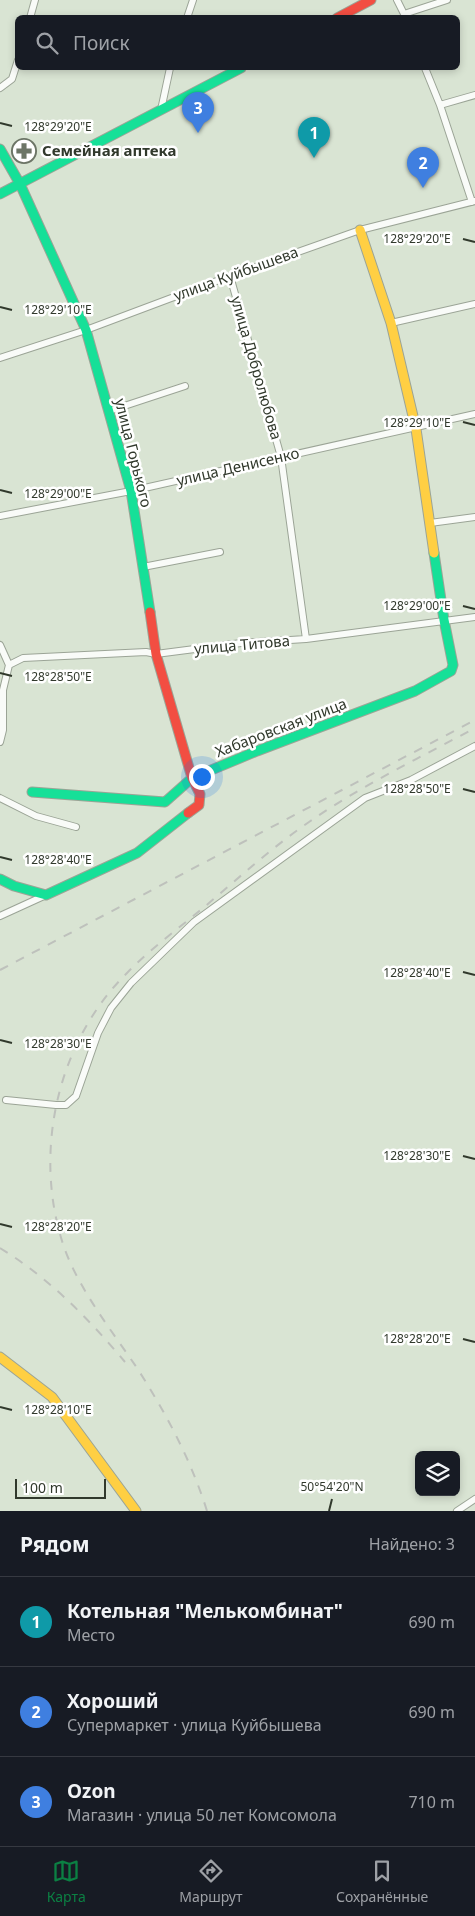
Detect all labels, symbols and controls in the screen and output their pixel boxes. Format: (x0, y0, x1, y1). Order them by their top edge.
search box (15, 15, 460, 70)
icon: search (33, 29, 61, 57)
text: Поиск (73, 30, 129, 56)
pin: 3 (182, 92, 214, 133)
pin: 1 (298, 117, 330, 158)
text: 128°29'20"E (24, 118, 92, 135)
pharmacy icon: Семейная аптека (11, 138, 37, 164)
place label: Семейная аптека (42, 140, 176, 160)
pin: 2 (407, 147, 439, 188)
text: 128°29'20"E (383, 230, 451, 247)
street label: улица Куйбышева (170, 241, 301, 305)
street label: улица Добролюбова (227, 293, 287, 442)
text: 128°29'10"E (24, 301, 92, 318)
street label: улица Горького (111, 396, 157, 509)
text: 128°29'10"E (383, 414, 451, 431)
street label: улица Денисенко (174, 442, 301, 490)
text: 128°29'00"E (24, 485, 92, 502)
text: 128°29'00"E (383, 597, 451, 614)
street label: улица Титова (193, 630, 291, 658)
text: 128°28'50"E (24, 668, 92, 685)
street label: Хабаровская улица (212, 693, 349, 761)
your location (189, 764, 215, 790)
text: 128°28'50"E (383, 780, 451, 797)
text: 128°28'40"E (24, 851, 92, 868)
text: 128°28'40"E (383, 964, 451, 981)
text: 128°28'30"E (24, 1035, 92, 1052)
text: 128°28'30"E (383, 1147, 451, 1164)
text: 128°28'20"E (24, 1218, 92, 1235)
text: 128°28'20"E (383, 1330, 451, 1347)
text: 128°28'10"E (24, 1401, 92, 1418)
map controls (415, 1451, 460, 1496)
button: layers (415, 1451, 460, 1496)
scale bar (15, 1476, 106, 1499)
text: 100 m (22, 1478, 63, 1497)
text: 50°54'20"N (300, 1478, 364, 1495)
text: Рядом (20, 1530, 90, 1558)
text: Найдено: 3 (369, 1533, 455, 1555)
text: Котельная "Мелькомбинат" (67, 1598, 343, 1624)
text: 1 (31, 1611, 41, 1633)
text: 690 m (408, 1611, 455, 1633)
text: Место (67, 1624, 115, 1646)
text: Хороший (67, 1688, 159, 1714)
text: 2 (31, 1701, 41, 1723)
text: 690 m (408, 1701, 455, 1723)
text: Супермаркет · улица Куйбышева (67, 1714, 322, 1736)
text: Ozon (67, 1778, 116, 1804)
text: 3 (31, 1791, 41, 1813)
text: 710 m (408, 1791, 455, 1813)
text: Магазин · улица 50 лет Комсомола (67, 1804, 337, 1826)
tab: Карта (47, 1857, 86, 1906)
tab: Маршрут (179, 1857, 242, 1906)
tab: Сохранённые (336, 1857, 428, 1906)

